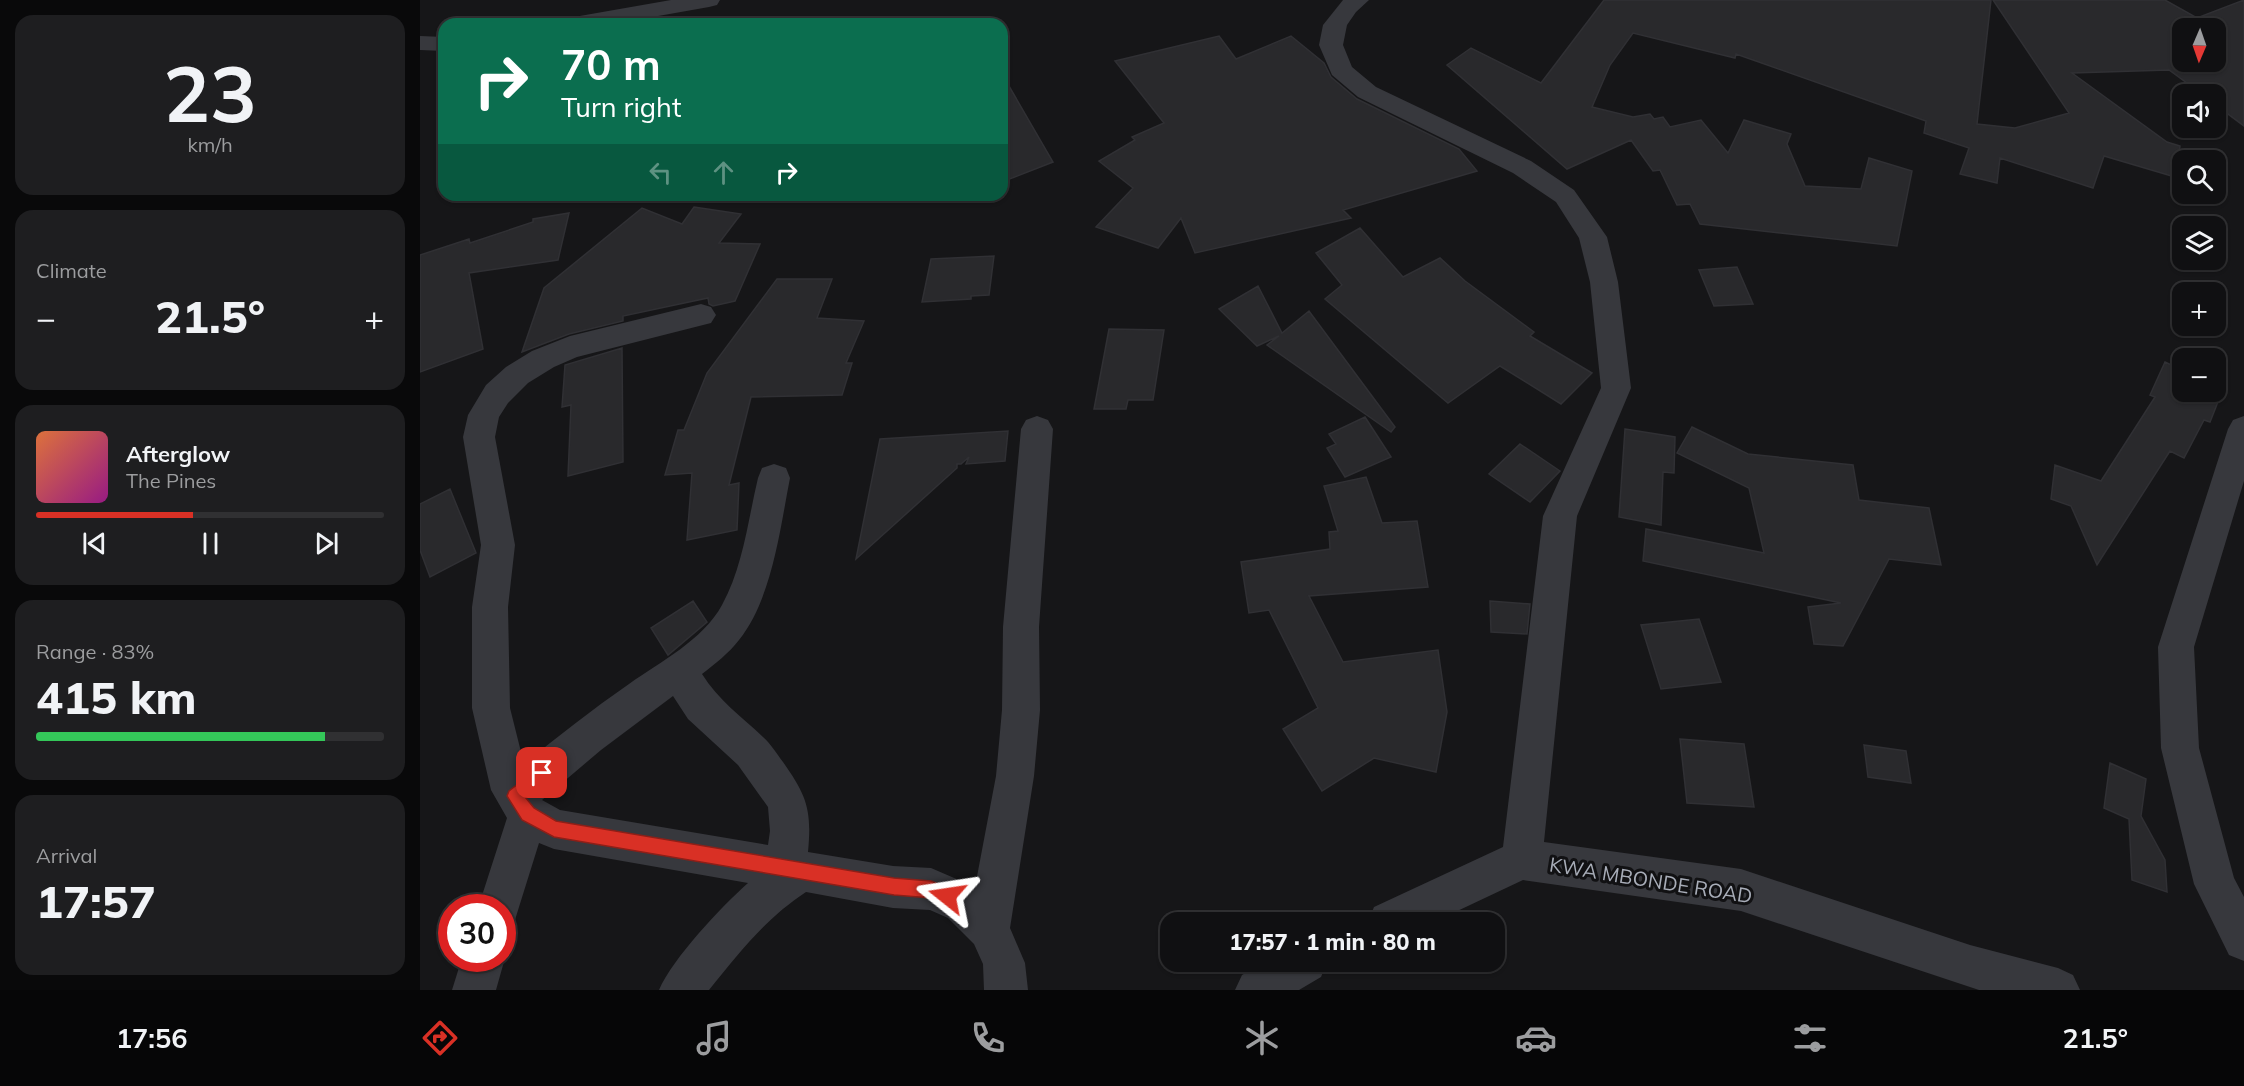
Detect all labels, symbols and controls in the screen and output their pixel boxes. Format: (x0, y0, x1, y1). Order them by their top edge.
north arrow (2172, 18, 2226, 72)
map controls (2172, 18, 2226, 402)
text: 70 m (561, 38, 661, 91)
icon: right (462, 42, 540, 120)
text: 23 (163, 44, 257, 142)
button: sound (2172, 84, 2226, 138)
text: Turn right (561, 90, 681, 124)
text: km/h (187, 132, 233, 157)
button: search (2172, 150, 2226, 204)
icon: left (644, 156, 677, 189)
icon: ahead (707, 156, 740, 189)
icon: right (770, 156, 803, 189)
button: layers (2172, 216, 2226, 270)
text: Climate (36, 258, 107, 283)
button: + (2172, 282, 2226, 336)
text: 21.5° (155, 288, 265, 344)
text: − (36, 297, 56, 338)
text: + (364, 297, 384, 338)
button: − (2172, 348, 2226, 402)
text: Afterglow (126, 440, 230, 468)
text: The Pines (126, 468, 216, 493)
icon: previous (78, 527, 111, 560)
icon: pause (194, 527, 227, 560)
icon: next (310, 527, 343, 560)
text: Range · 83% (36, 639, 154, 664)
text: 415 km (36, 669, 197, 725)
pin (516, 747, 567, 798)
icon: arrive (525, 756, 558, 789)
text: Arrival (36, 843, 97, 868)
street label: KWA MBONDE ROAD (1548, 852, 1754, 908)
position arrow (915, 864, 979, 928)
text: 17:57 (36, 873, 156, 929)
speed limit sign: 30 (438, 894, 516, 972)
text: 17:57 · 1 min · 80 m (1229, 928, 1436, 956)
icon: directions (419, 1017, 461, 1059)
icon: music (693, 1017, 735, 1059)
icon: phone (967, 1017, 1009, 1059)
icon: climate (1241, 1017, 1283, 1059)
icon: car (1515, 1017, 1557, 1059)
icon: filters (1789, 1017, 1831, 1059)
text: 17:56 (116, 1021, 187, 1055)
text: 21.5° (2062, 1021, 2128, 1055)

